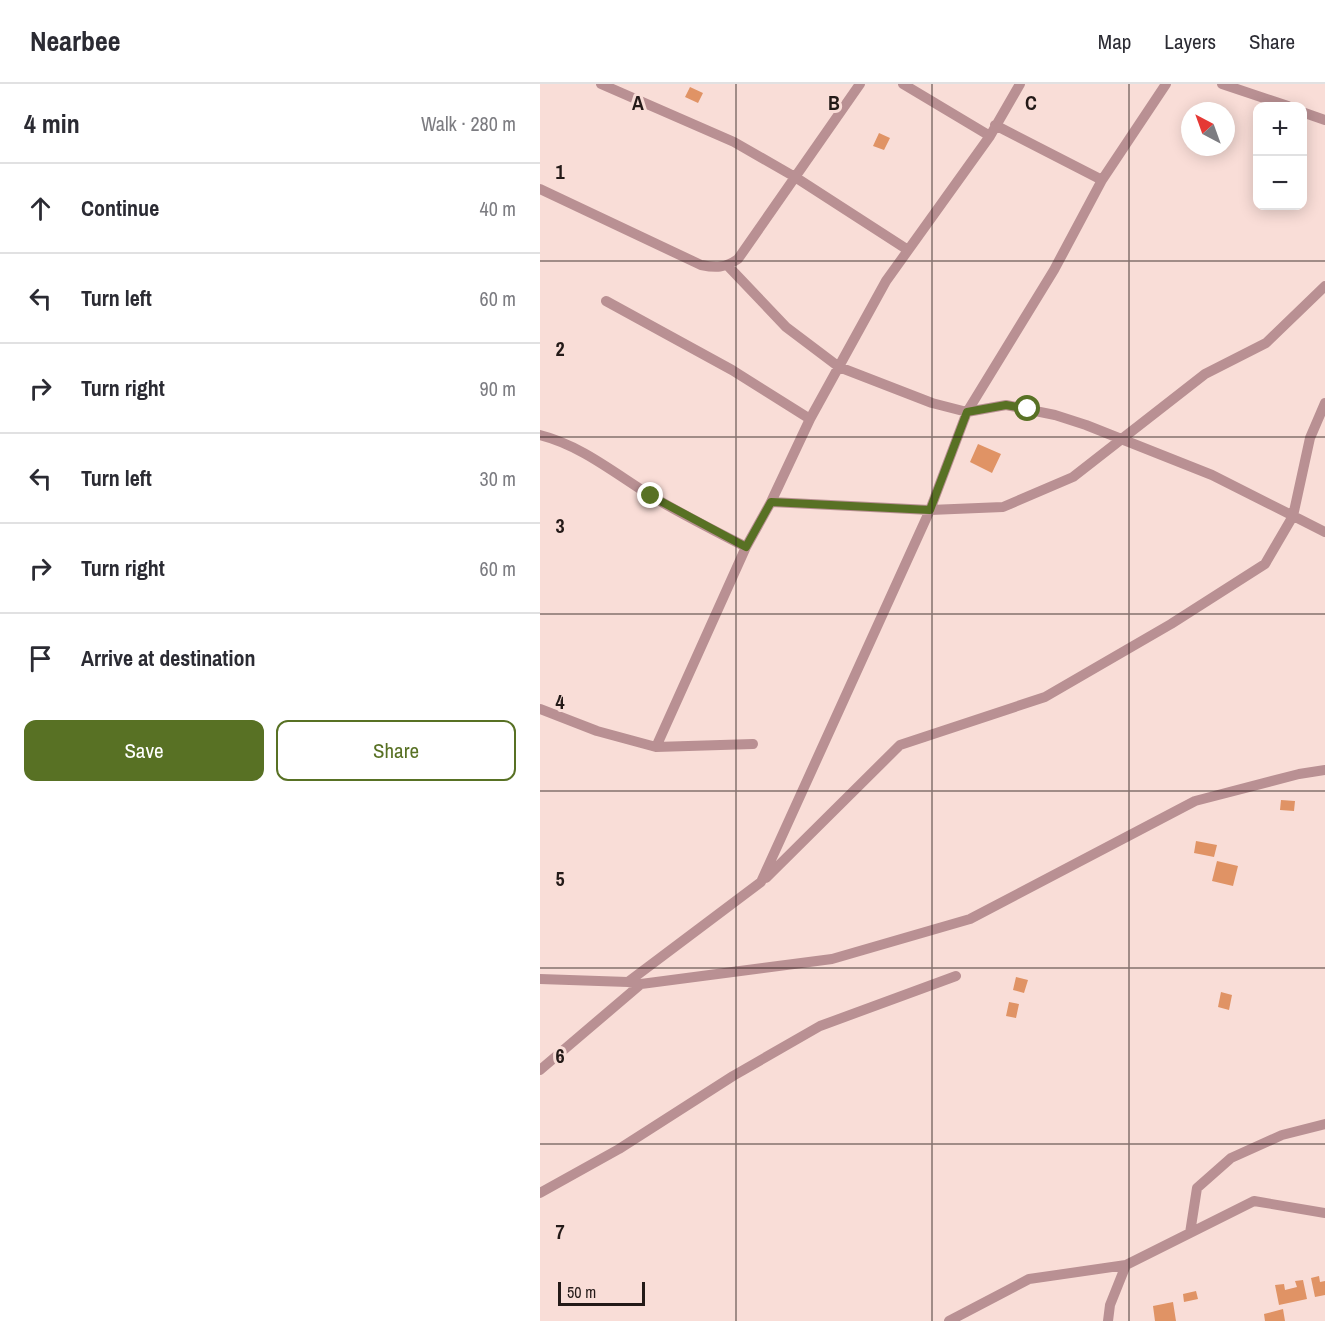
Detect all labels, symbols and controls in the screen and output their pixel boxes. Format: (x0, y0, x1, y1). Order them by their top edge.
text: Nearbee (30, 22, 121, 60)
text: Map (1098, 27, 1131, 56)
text: Layers (1164, 27, 1216, 56)
text: Share (1249, 27, 1295, 56)
text: A (632, 89, 644, 116)
text: B (828, 89, 840, 116)
text: C (1025, 89, 1037, 116)
north arrow (1181, 102, 1235, 156)
map controls (1253, 102, 1307, 210)
button: + (1253, 102, 1307, 156)
text: 4 min (24, 106, 80, 141)
text: Walk · 280 m (421, 110, 516, 137)
button: − (1253, 156, 1307, 210)
text: 1 (555, 158, 565, 185)
icon: ahead (24, 192, 57, 225)
text: Continue (81, 193, 159, 223)
text: 40 m (480, 195, 516, 222)
icon: left (24, 282, 57, 315)
text: Turn left (81, 283, 152, 313)
text: 60 m (480, 285, 516, 312)
text: 2 (555, 335, 565, 362)
icon: right (24, 372, 57, 405)
text: Turn right (81, 373, 165, 403)
text: 90 m (480, 375, 516, 402)
route start (1014, 395, 1040, 421)
icon: left (24, 462, 57, 495)
text: Turn left (81, 463, 152, 493)
text: 30 m (480, 465, 516, 492)
route end (637, 482, 663, 508)
text: 3 (555, 512, 565, 539)
icon: right (24, 552, 57, 585)
text: Turn right (81, 553, 165, 583)
text: 60 m (480, 555, 516, 582)
icon: arrive (24, 642, 57, 675)
text: Arrive at destination (81, 643, 255, 673)
text: 4 (555, 688, 565, 715)
button: Save (24, 720, 264, 781)
button: Share (276, 720, 516, 781)
text: 5 (555, 865, 565, 892)
text: 6 (555, 1042, 565, 1069)
text: 7 (555, 1218, 565, 1245)
scale bar (558, 1279, 645, 1306)
text: 50 m (567, 1281, 596, 1303)

